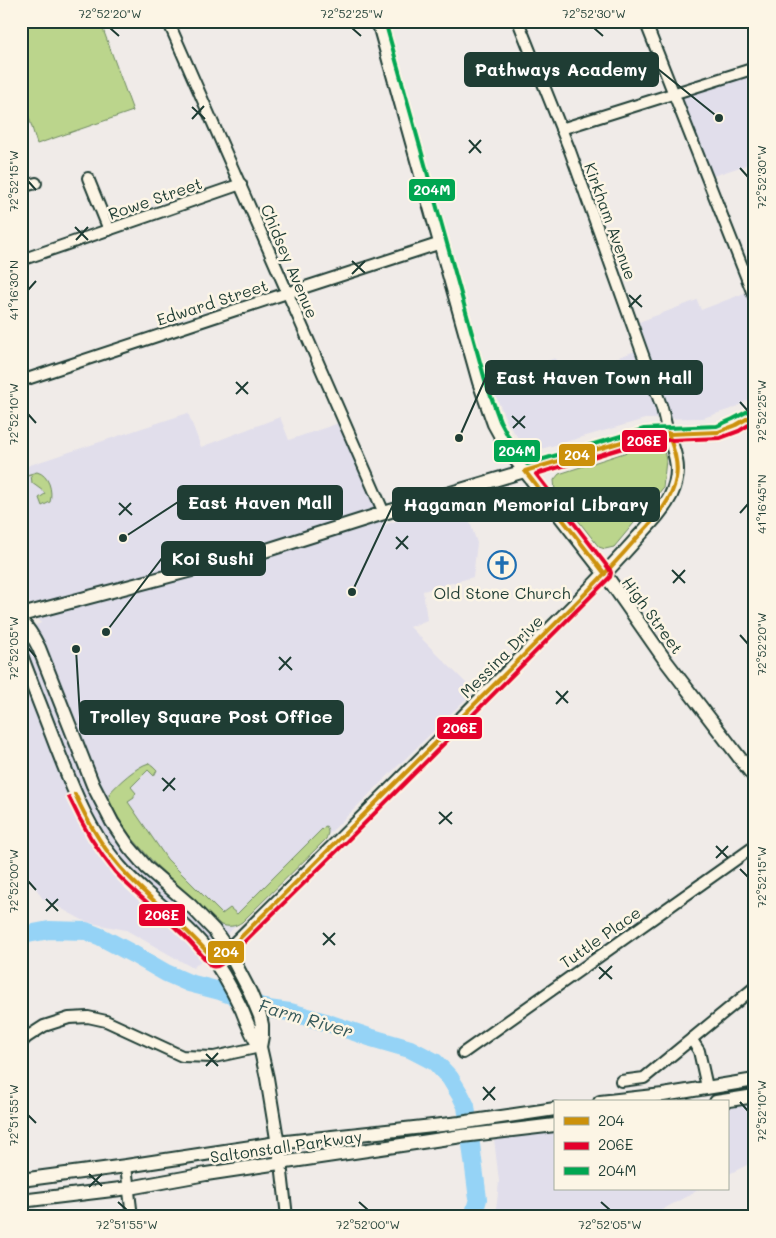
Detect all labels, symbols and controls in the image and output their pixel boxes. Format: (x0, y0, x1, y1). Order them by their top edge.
text: 72°52'20"W (78, 5, 142, 21)
text: 72°52'25"W (321, 5, 383, 21)
text: 72°52'30"W (562, 5, 626, 21)
callout: Pathways Academy (465, 53, 658, 86)
text: Pathways Academy (475, 57, 648, 81)
text: 72°52'30"W (753, 145, 769, 209)
text: 72°52'15"W (5, 150, 21, 212)
street label: Kirkham Avenue (580, 159, 642, 283)
street label: Rowe Street (105, 172, 205, 224)
line badge: 204M (408, 178, 456, 202)
text: 204M (413, 180, 451, 199)
street label: Chidsey Avenue (256, 201, 324, 321)
text: 41°16'30"N (5, 260, 21, 320)
street label: Edward Street (154, 274, 270, 330)
callout: East Haven Town Hall (486, 361, 702, 394)
text: East Haven Town Hall (496, 365, 692, 389)
text: 72°52'25"W (753, 380, 769, 442)
text: 72°52'10"W (5, 383, 21, 445)
line badge: 206E (621, 429, 668, 453)
text: 206E (627, 431, 661, 450)
line badge: 204M (493, 439, 541, 463)
text: 204M (498, 441, 536, 460)
line badge: 204 (558, 443, 596, 467)
text: 204 (564, 445, 590, 464)
text: 41°16'45"N (753, 474, 769, 534)
callout: East Haven Mall (178, 486, 342, 519)
callout: Hagaman Memorial Library (393, 488, 659, 521)
text: East Haven Mall (188, 490, 332, 514)
text: Hagaman Memorial Library (403, 492, 649, 516)
callout: Koi Sushi (162, 542, 265, 575)
text: Koi Sushi (172, 546, 254, 570)
church icon: Old Stone Church (487, 550, 517, 580)
street label: High Street (618, 572, 688, 658)
place label: Old Stone Church (433, 582, 571, 603)
street label: Messina Drive (455, 610, 547, 702)
text: 72°52'20"W (753, 612, 769, 676)
text: 72°52'05"W (5, 616, 21, 680)
callout: Trolley Square Post Office (80, 701, 343, 734)
text: Trolley Square Post Office (90, 704, 333, 728)
line badge: 206E (436, 716, 483, 740)
text: 206E (443, 718, 477, 737)
text: 72°52'15"W (753, 846, 769, 908)
text: 72°52'00"W (5, 849, 21, 913)
street label: Tuttle Place (556, 901, 644, 973)
line badge: 206E (138, 903, 186, 927)
text: 206E (145, 905, 179, 924)
line badge: 204 (207, 940, 245, 964)
text: 204 (213, 942, 239, 961)
water label: Farm River (256, 993, 356, 1043)
text: 72°52'10"W (753, 1080, 769, 1142)
text: 72°51'55"W (5, 1084, 21, 1146)
legend (554, 1100, 728, 1190)
text: 204 (598, 1110, 625, 1130)
street label: Saltonstall Parkway (209, 1125, 363, 1167)
text: 206E (598, 1134, 634, 1154)
text: 204M (598, 1160, 636, 1180)
text: 72°51'55"W (96, 1216, 158, 1232)
text: 72°52'00"W (336, 1216, 400, 1232)
text: 72°52'05"W (578, 1216, 642, 1232)

